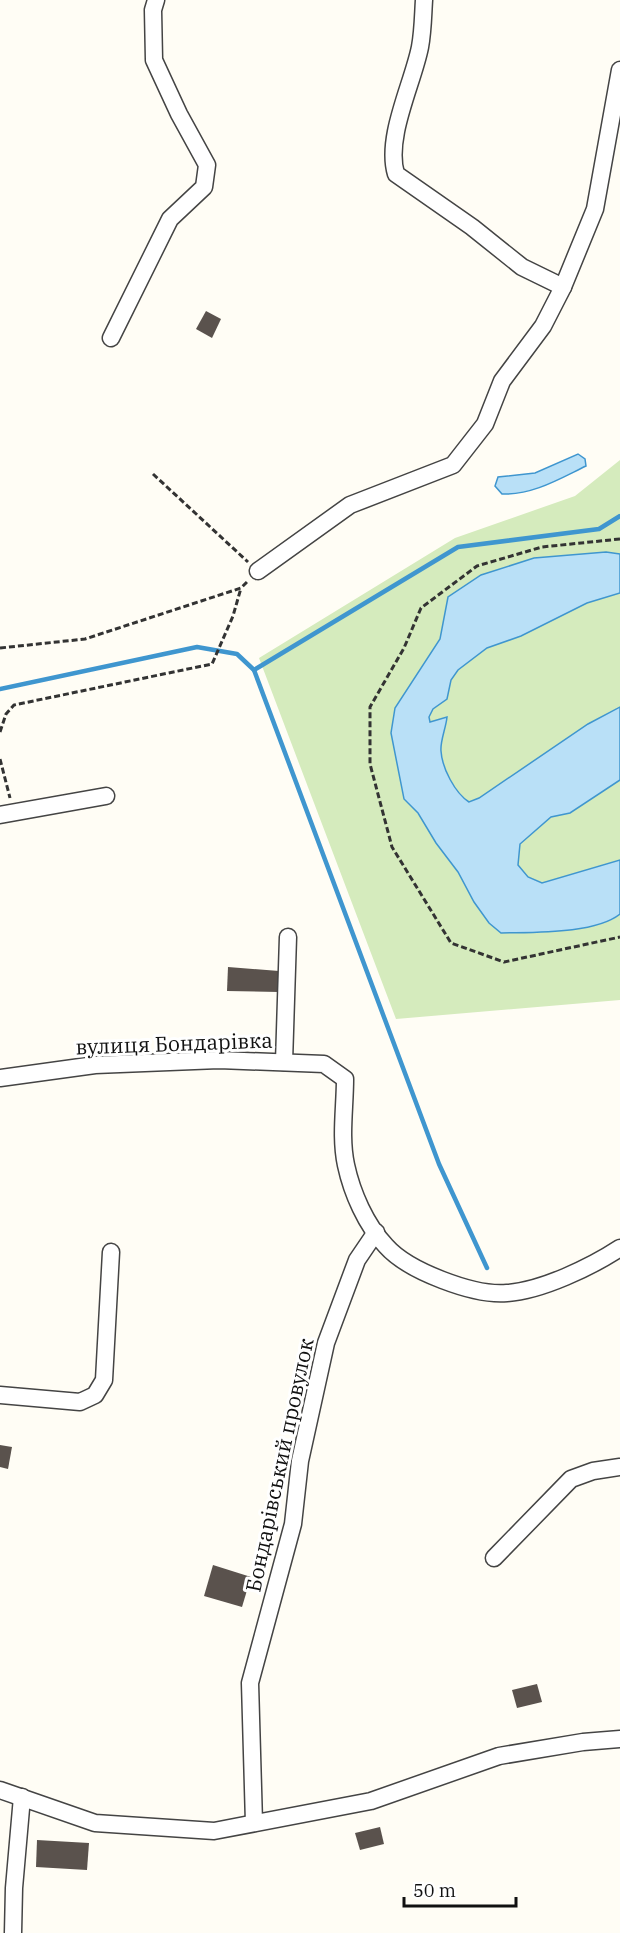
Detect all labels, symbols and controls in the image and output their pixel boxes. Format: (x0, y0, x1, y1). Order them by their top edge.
street label: вулиця Бондарівка (75, 1026, 273, 1060)
street label: Бондарівський провулок (238, 1336, 320, 1594)
scale bar (404, 1870, 516, 1908)
text: 50 m (413, 1879, 456, 1902)

